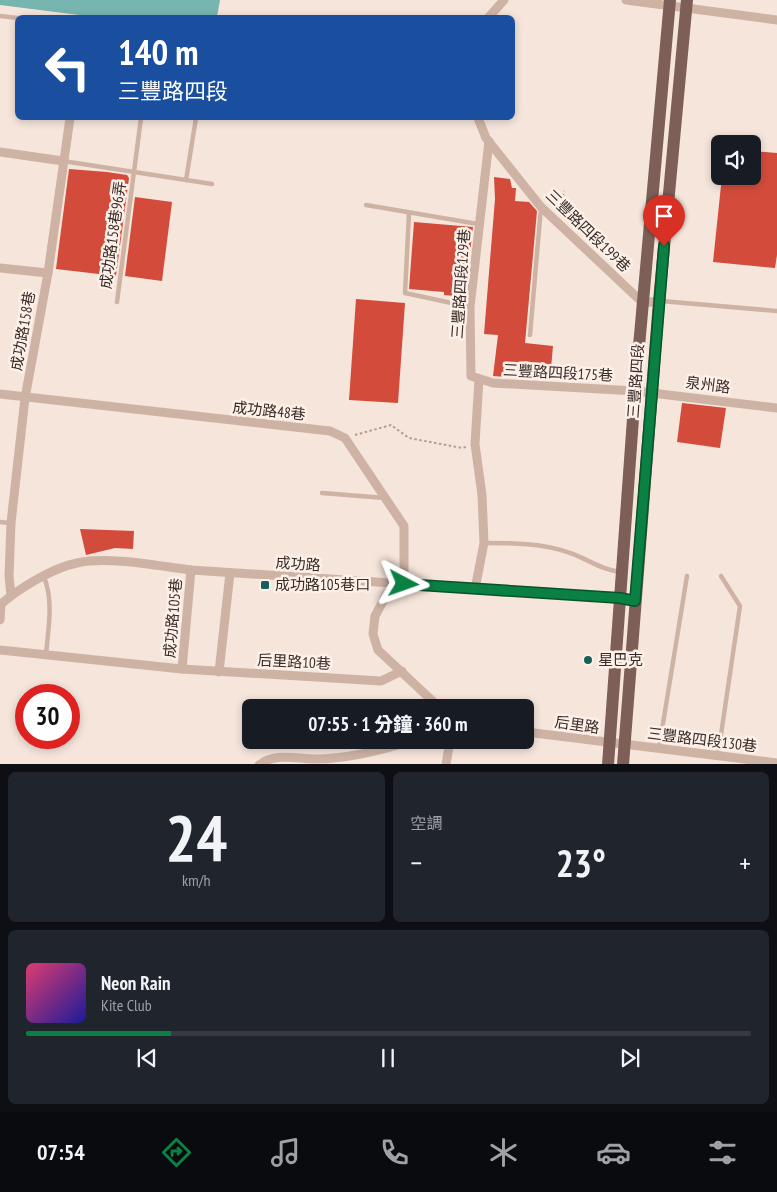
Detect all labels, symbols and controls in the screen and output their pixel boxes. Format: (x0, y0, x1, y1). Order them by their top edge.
text: 140 m (118, 29, 199, 75)
icon: left (35, 35, 100, 100)
text: 三豐路四段 (118, 77, 228, 105)
map controls (711, 135, 761, 185)
button: sound (711, 135, 761, 185)
street label: 成功路158巷96弄 (96, 180, 129, 290)
street label: 三豐路四段199巷 (542, 186, 635, 276)
pin (643, 195, 685, 246)
icon: arrive (650, 202, 678, 230)
street label: 三豐路四段129巷 (447, 228, 474, 340)
street label: 成功路158巷 (6, 290, 39, 372)
street label: 三豐路四段 (623, 343, 648, 419)
street label: 三豐路四段175巷 (502, 360, 614, 385)
street label: 泉州路 (685, 372, 732, 397)
street label: 成功路48巷 (232, 397, 307, 424)
street label: 成功路 (275, 552, 321, 575)
position arrow (377, 557, 429, 609)
place label: 成功路105巷口 (275, 575, 370, 594)
street label: 成功路105巷 (160, 577, 185, 659)
marker: 成功路105巷口 (259, 579, 271, 591)
street label: 后里路10巷 (257, 650, 331, 673)
place label: 星巴克 (598, 650, 643, 669)
marker: 星巴克 (582, 654, 594, 666)
speed limit sign: 30 (15, 684, 80, 749)
text: 07:55 · 1 分鐘 · 360 m (308, 712, 468, 736)
street label: 后里路 (553, 712, 601, 737)
street label: 三豐路四段130巷 (646, 723, 758, 756)
text: 24 (165, 795, 227, 879)
text: 空調 (411, 813, 443, 833)
text: 23° (556, 838, 606, 887)
text: − (411, 844, 422, 881)
text: + (739, 844, 751, 881)
text: km/h (182, 870, 210, 890)
text: Neon Rain (101, 971, 170, 995)
text: Kite Club (101, 995, 152, 1015)
icon: previous (133, 1044, 161, 1072)
icon: pause (374, 1044, 402, 1072)
icon: next (616, 1044, 644, 1072)
icon: directions (159, 1135, 194, 1170)
icon: music (268, 1135, 303, 1170)
icon: phone (377, 1135, 412, 1170)
icon: climate (486, 1135, 521, 1170)
icon: car (596, 1135, 631, 1170)
icon: filters (705, 1135, 740, 1170)
text: 07:54 (37, 1138, 85, 1166)

